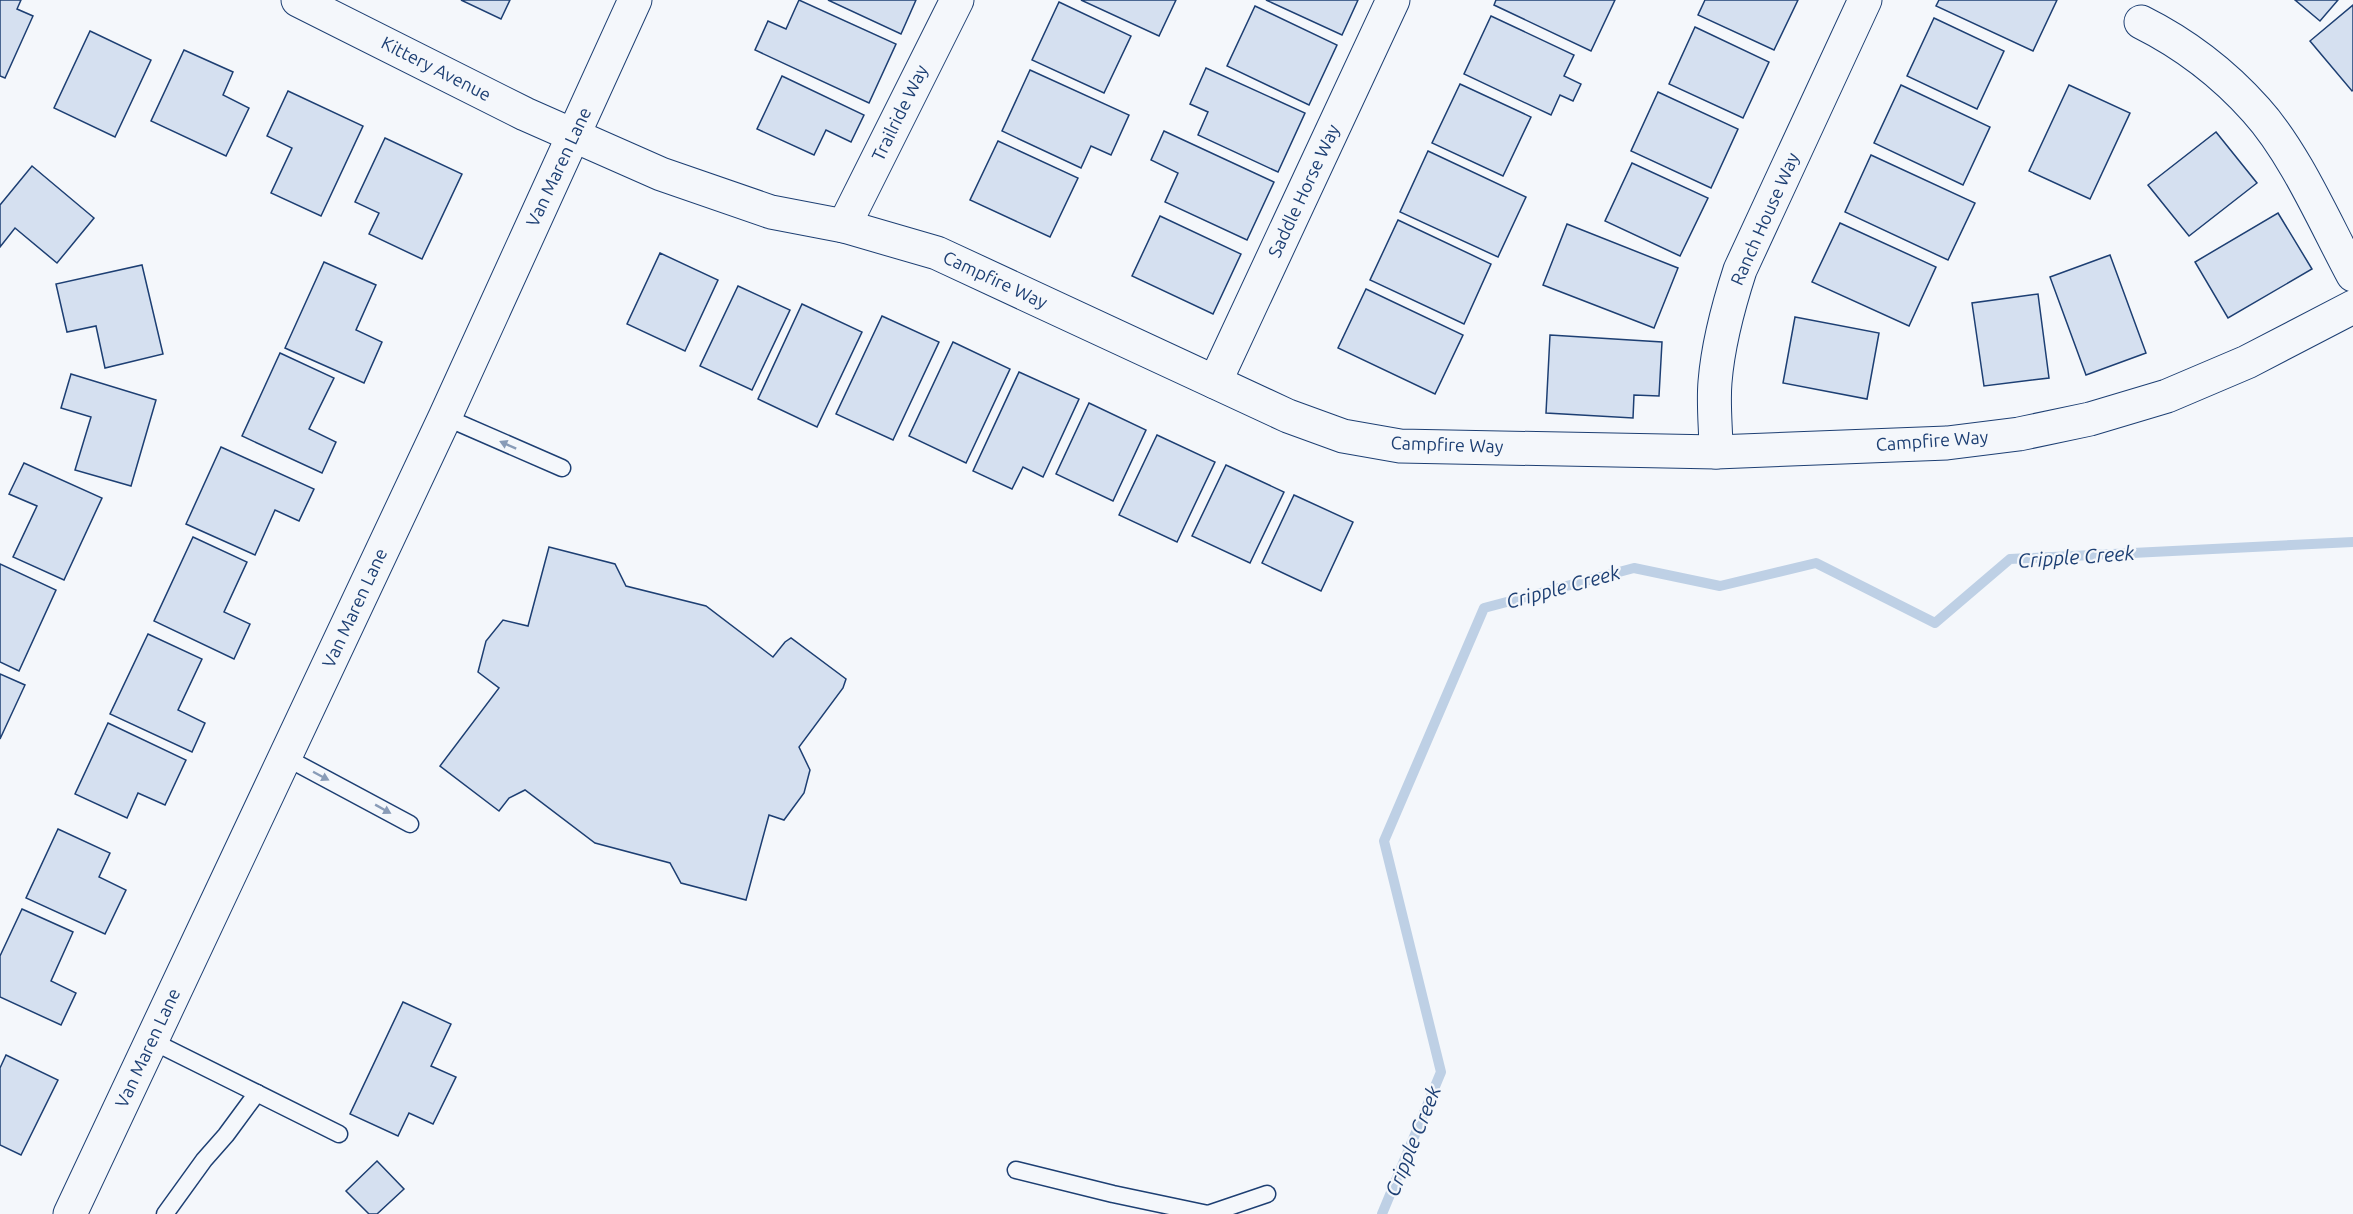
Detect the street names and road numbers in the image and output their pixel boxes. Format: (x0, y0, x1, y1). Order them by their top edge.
street label: Kittery Avenue (378, 32, 495, 104)
street label: Trailride Way (867, 61, 931, 164)
street label: Van Maren Lane (522, 104, 595, 229)
street label: Saddle Horse Way (1263, 121, 1343, 260)
street label: Ranch House Way (1726, 149, 1802, 288)
street label: Campfire Way (940, 246, 1051, 312)
street label: Campfire Way (1875, 426, 1989, 454)
street label: Campfire Way (1390, 432, 1504, 456)
street label: Van Maren Lane (318, 545, 391, 670)
street label: Van Maren Lane (111, 985, 184, 1110)

